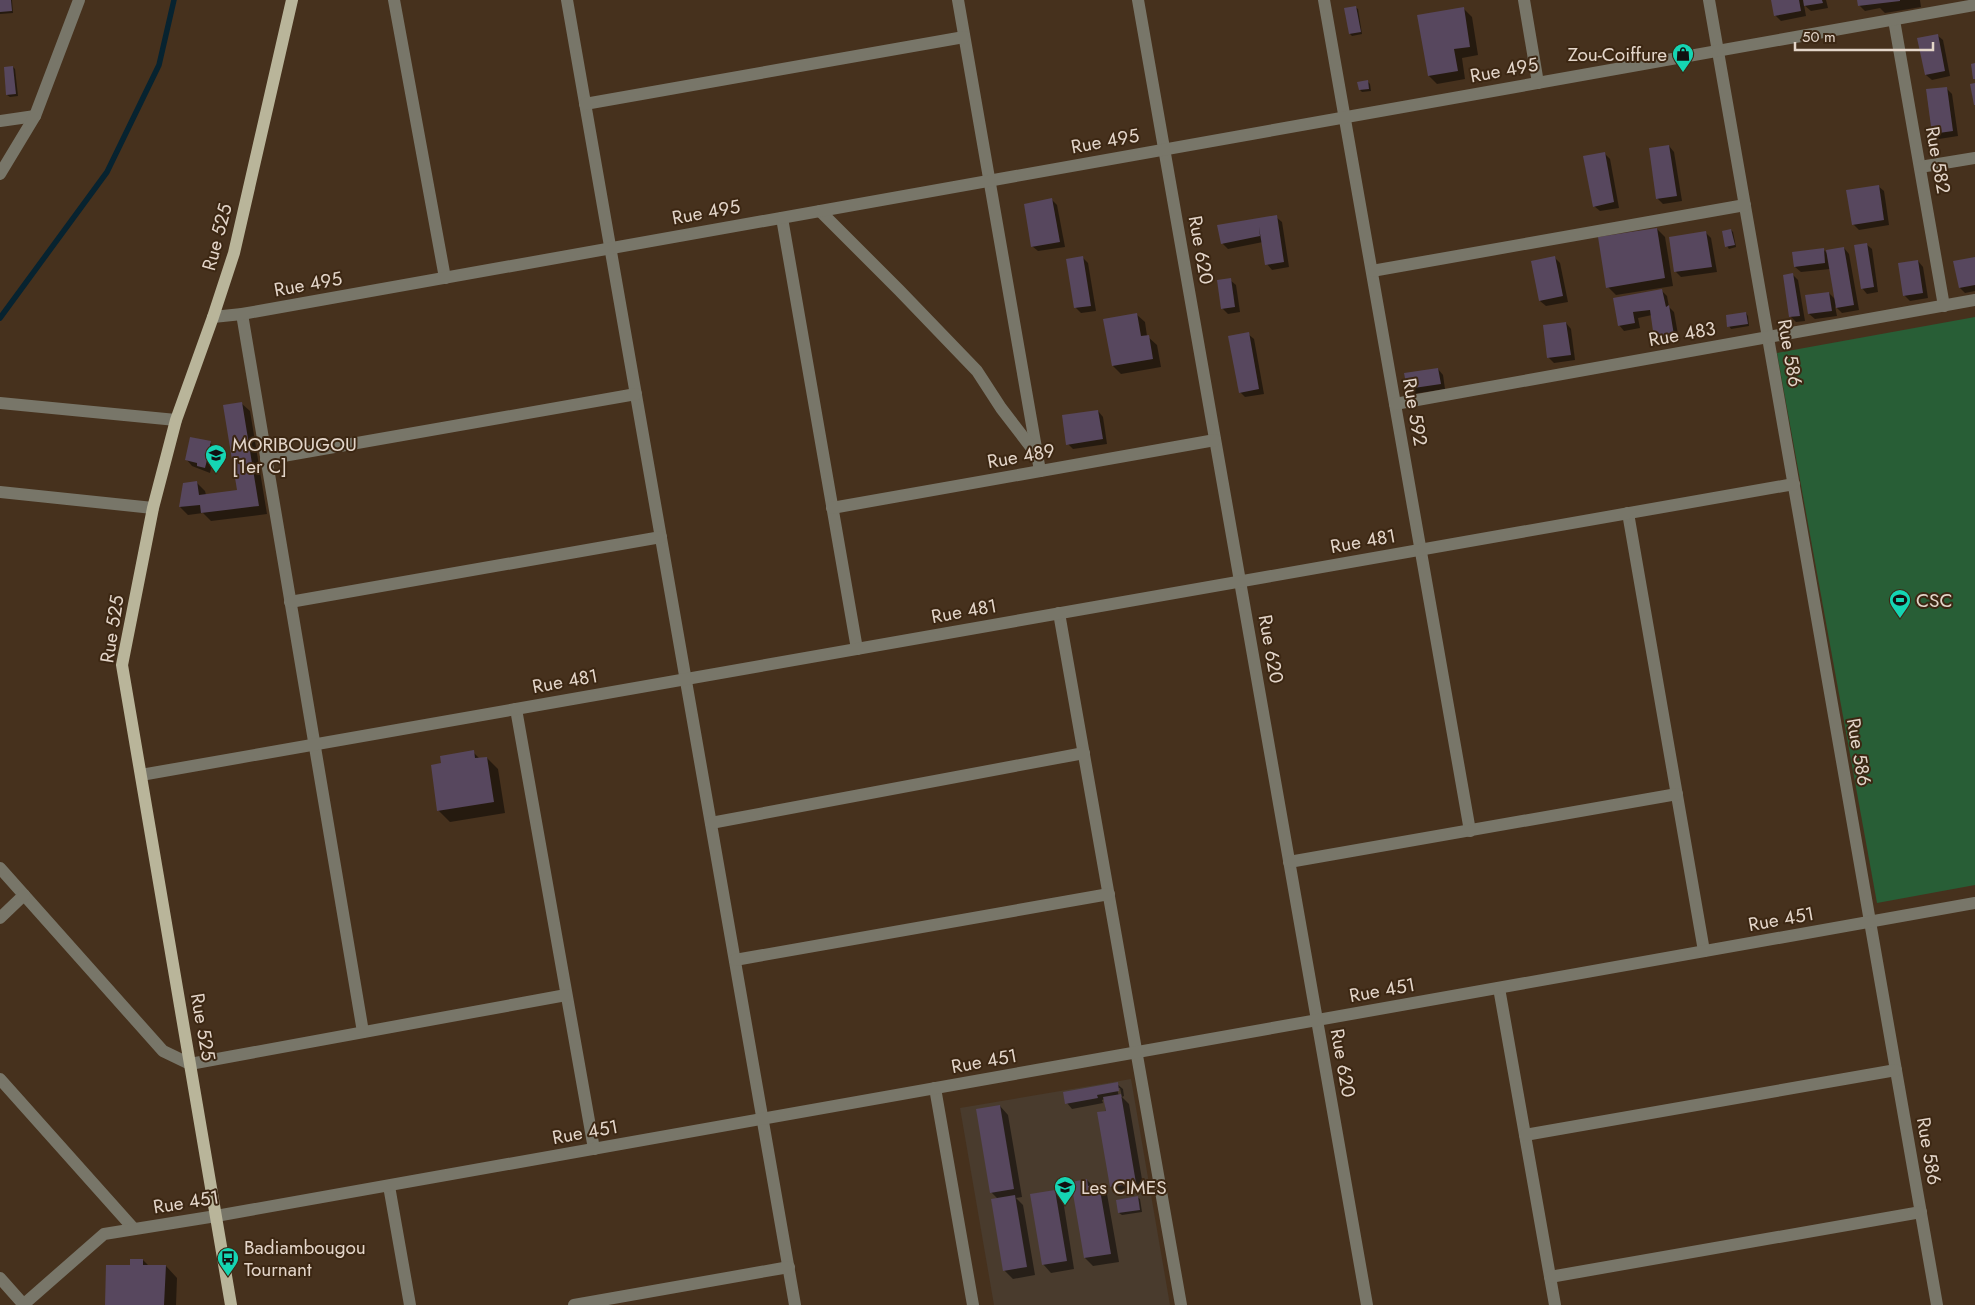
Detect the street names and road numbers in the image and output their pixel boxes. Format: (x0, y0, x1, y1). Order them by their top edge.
street label: Rue 495 (1468, 51, 1540, 89)
street label: Rue 495 (1069, 122, 1141, 160)
street label: Rue 582 (1919, 124, 1957, 196)
street label: Rue 495 (670, 193, 742, 231)
street label: Rue 525 (195, 200, 239, 274)
street label: Rue 620 (1182, 214, 1220, 286)
street label: Rue 495 (272, 265, 344, 303)
street label: Rue 483 (1646, 315, 1718, 353)
street label: Rue 586 (1771, 317, 1809, 389)
street label: Rue 592 (1396, 376, 1434, 448)
street label: Rue 489 (985, 437, 1057, 475)
street label: Rue 481 (1328, 522, 1398, 560)
street label: Rue 481 (929, 592, 999, 630)
street label: Rue 525 (93, 593, 131, 665)
street label: Rue 620 (1252, 613, 1290, 685)
street label: Rue 481 (530, 662, 600, 700)
street label: Rue 586 (1840, 716, 1878, 788)
street label: Rue 451 (1746, 900, 1816, 938)
street label: Rue 451 (1347, 971, 1417, 1009)
street label: Rue 525 (184, 991, 222, 1063)
street label: Rue 620 (1324, 1027, 1362, 1099)
street label: Rue 451 (949, 1042, 1019, 1080)
street label: Rue 451 (550, 1113, 620, 1151)
street label: Rue 586 (1910, 1115, 1948, 1187)
street label: Rue 451 (151, 1183, 221, 1221)

